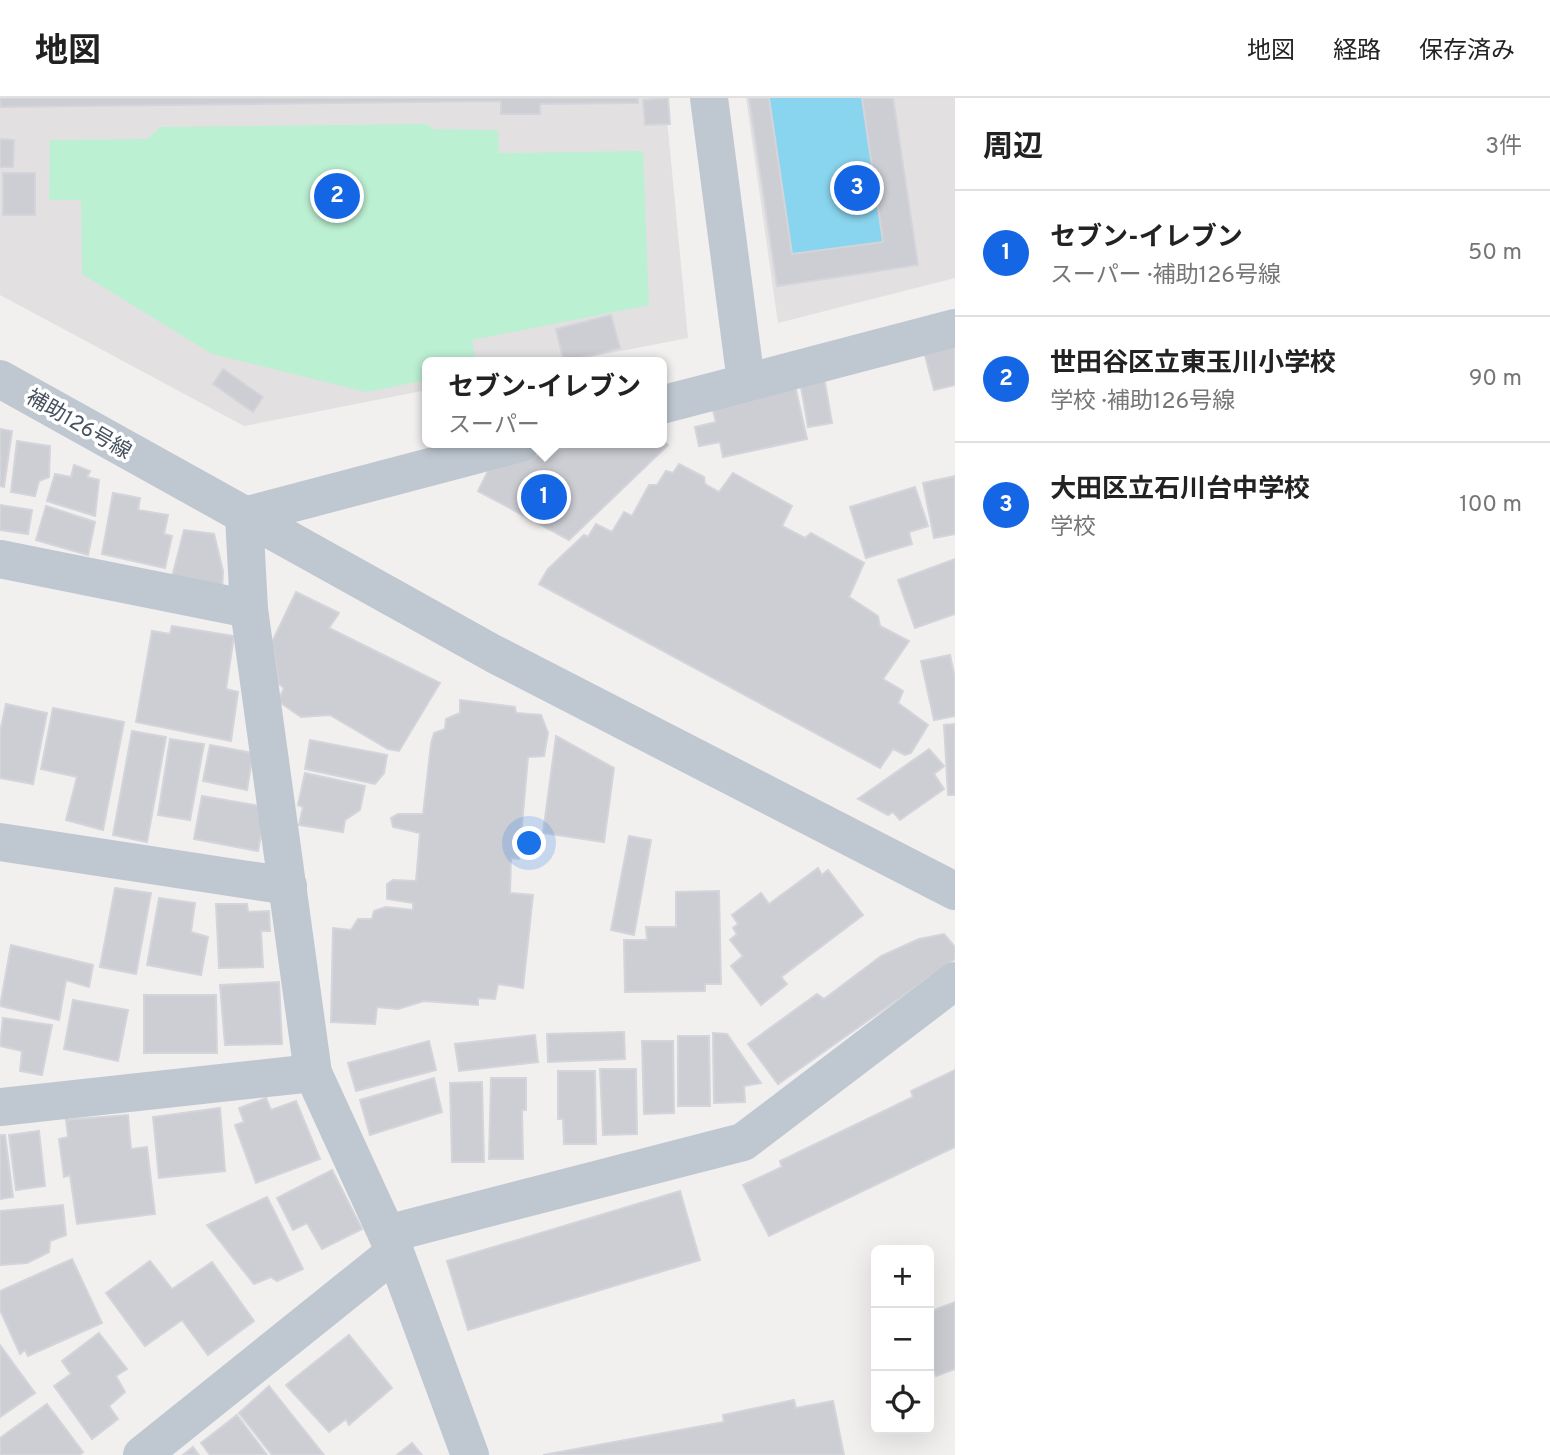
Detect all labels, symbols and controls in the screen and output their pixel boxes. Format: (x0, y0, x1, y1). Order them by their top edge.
text: 地図 (35, 32, 101, 74)
text: 地図 (1247, 37, 1295, 67)
text: 経路 (1333, 37, 1381, 67)
text: 保存済み (1419, 37, 1515, 67)
text: 周辺 (983, 130, 1043, 167)
text: 3件 (1485, 133, 1522, 162)
pin: 3 (834, 162, 880, 214)
pin: 2 (314, 170, 360, 222)
text: セブン-イレブン (1050, 222, 1243, 255)
text: 1 (1001, 239, 1011, 268)
text: 50 m (1468, 239, 1522, 268)
text: スーパー · 補助126号線 (1050, 262, 1281, 291)
text: 世田谷区立東玉川小学校 (1050, 348, 1336, 381)
popup (422, 357, 667, 448)
text: 2 (999, 365, 1013, 394)
text: 90 m (1469, 365, 1522, 394)
text: セブン-イレブン (448, 372, 641, 405)
street label: 補助126号線 (21, 384, 136, 466)
text: 学校 · 補助126号線 (1050, 388, 1235, 417)
text: スーパー (448, 412, 540, 441)
pin: 1 (521, 471, 567, 523)
text: 大田区立石川台中学校 (1050, 474, 1310, 507)
text: 3 (999, 491, 1013, 520)
text: 100 m (1459, 491, 1522, 520)
text: 学校 (1050, 514, 1096, 543)
your location (512, 826, 546, 860)
map controls (871, 1245, 934, 1434)
button: + (871, 1245, 934, 1308)
button: − (871, 1308, 934, 1371)
button: locate (871, 1371, 934, 1434)

